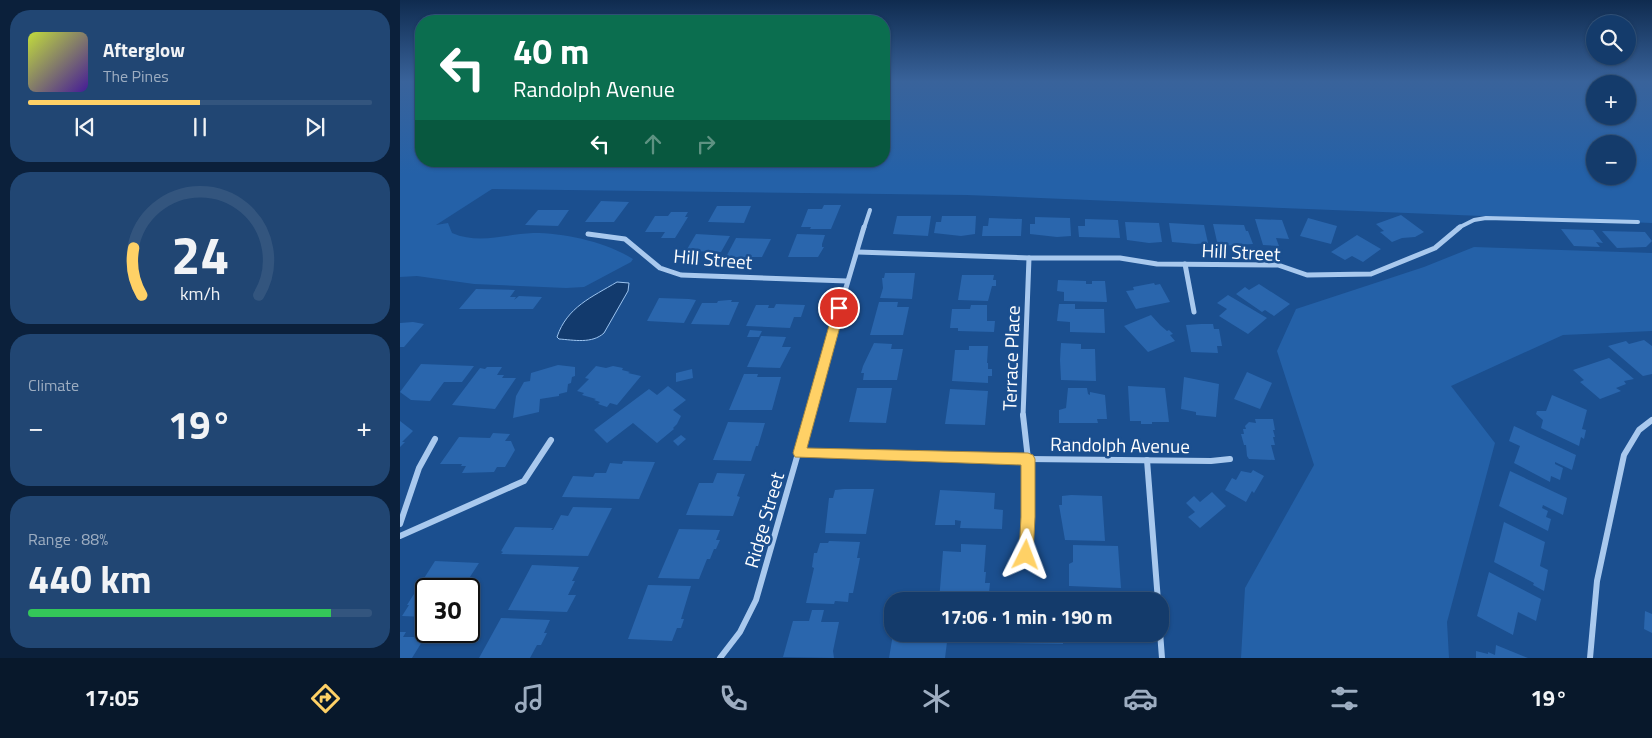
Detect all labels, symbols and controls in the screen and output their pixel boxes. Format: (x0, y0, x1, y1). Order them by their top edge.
map controls (1586, 15, 1636, 185)
button: search (1586, 15, 1636, 65)
text: 40 m (513, 24, 589, 78)
text: Afterglow (103, 35, 185, 64)
icon: left (430, 35, 495, 100)
text: The Pines (103, 64, 169, 88)
text: Randolph Avenue (513, 72, 675, 106)
button: + (1586, 75, 1636, 125)
icon: previous (71, 113, 99, 141)
icon: pause (186, 113, 214, 141)
icon: next (301, 113, 329, 141)
icon: left (586, 130, 614, 158)
icon: ahead (639, 130, 667, 158)
icon: right (692, 130, 720, 158)
button: − (1586, 135, 1636, 185)
text: 24 (171, 215, 229, 294)
street label: Hill Street (1201, 235, 1282, 268)
street label: Hill Street (672, 241, 754, 276)
text: km/h (180, 280, 220, 307)
pin (818, 287, 860, 329)
icon: arrive (825, 294, 853, 322)
street label: Terrace Place (994, 305, 1027, 411)
text: Climate (28, 373, 79, 397)
text: 19° (168, 396, 232, 454)
text: − (28, 405, 44, 448)
text: + (356, 405, 372, 448)
street label: Randolph Avenue (1050, 429, 1190, 460)
street label: Ridge Street (736, 468, 791, 571)
text: Range · 88% (28, 527, 108, 551)
position arrow (999, 528, 1051, 580)
text: 440 km (28, 550, 152, 608)
speed limit sign: 30 (415, 578, 480, 643)
text: 17:06 · 1 min · 190 m (940, 602, 1113, 631)
text: 17:05 (84, 681, 139, 715)
icon: directions (308, 681, 343, 716)
icon: music (512, 681, 547, 716)
icon: phone (716, 681, 751, 716)
icon: climate (919, 681, 954, 716)
icon: car (1123, 681, 1158, 716)
icon: filters (1327, 681, 1362, 716)
text: 19° (1531, 681, 1568, 715)

